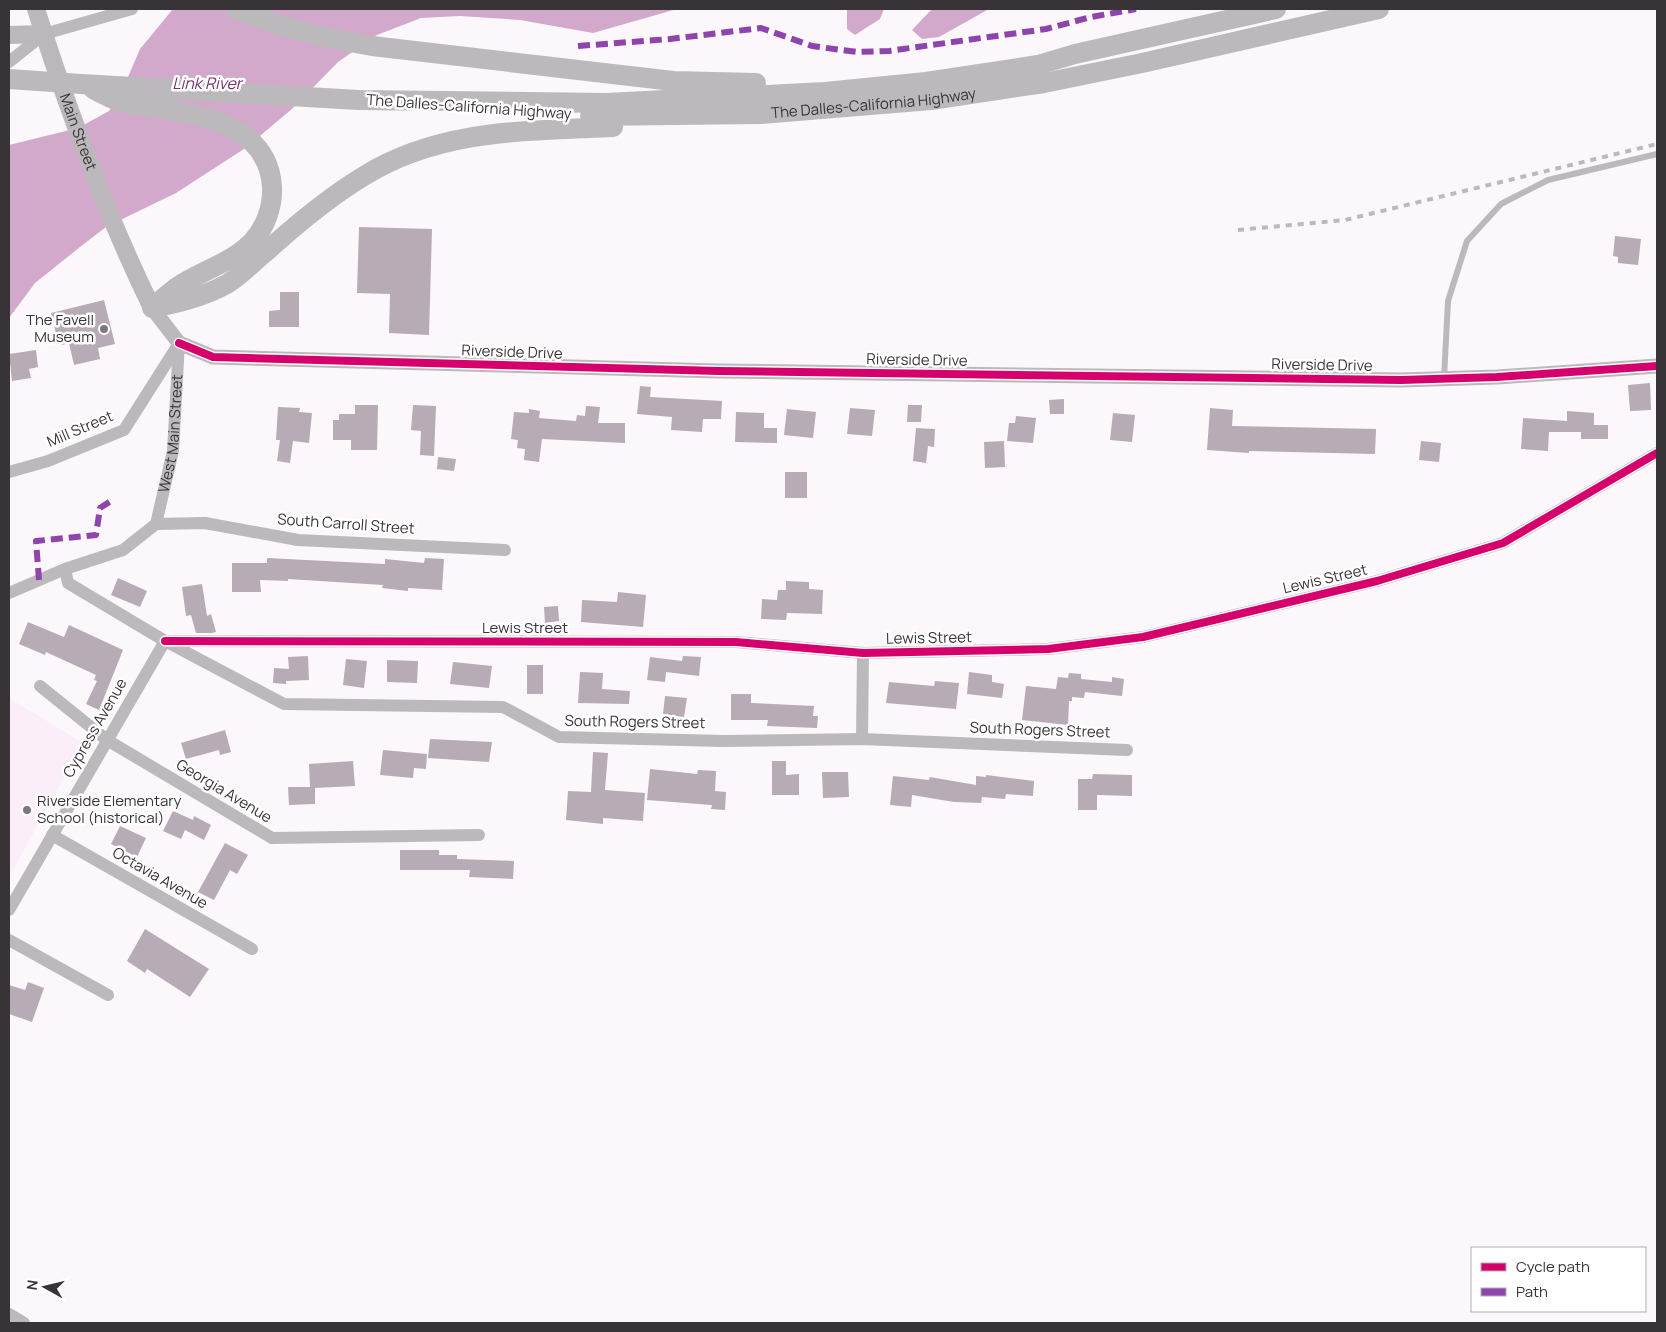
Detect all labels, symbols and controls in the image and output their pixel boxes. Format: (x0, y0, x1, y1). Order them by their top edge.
water label: Link River (172, 72, 244, 94)
street label: The Dalles-California Highway (770, 82, 977, 123)
street label: The Dalles-California Highway (366, 89, 572, 124)
street label: Main Street (55, 91, 102, 173)
place label: The Favell Museum (26, 309, 94, 347)
marker: The Favell Museum (98, 323, 110, 335)
street label: Riverside Drive (461, 339, 563, 364)
street label: Riverside Drive (866, 348, 968, 371)
street label: Riverside Drive (1271, 353, 1373, 376)
street label: West Main Street (153, 374, 187, 495)
street label: Mill Street (43, 405, 116, 452)
street label: South Carroll Street (277, 508, 415, 539)
street label: Lewis Street (1281, 559, 1369, 598)
street label: Lewis Street (482, 617, 568, 638)
street label: Lewis Street (886, 626, 972, 649)
street label: Cypress Avenue (58, 674, 132, 781)
street label: South Rogers Street (564, 710, 706, 733)
street label: South Rogers Street (969, 717, 1111, 742)
street label: Georgia Avenue (172, 754, 276, 828)
place label: Riverside Elementary School (historical) (37, 790, 182, 828)
marker: Riverside Elementary School (historical) (21, 804, 33, 816)
street label: Octavia Avenue (109, 842, 212, 914)
legend (1471, 1247, 1646, 1312)
text: Cycle path (1516, 1256, 1590, 1277)
north arrow (20, 1262, 70, 1312)
text: N (22, 1279, 42, 1291)
text: Path (1516, 1281, 1548, 1302)

